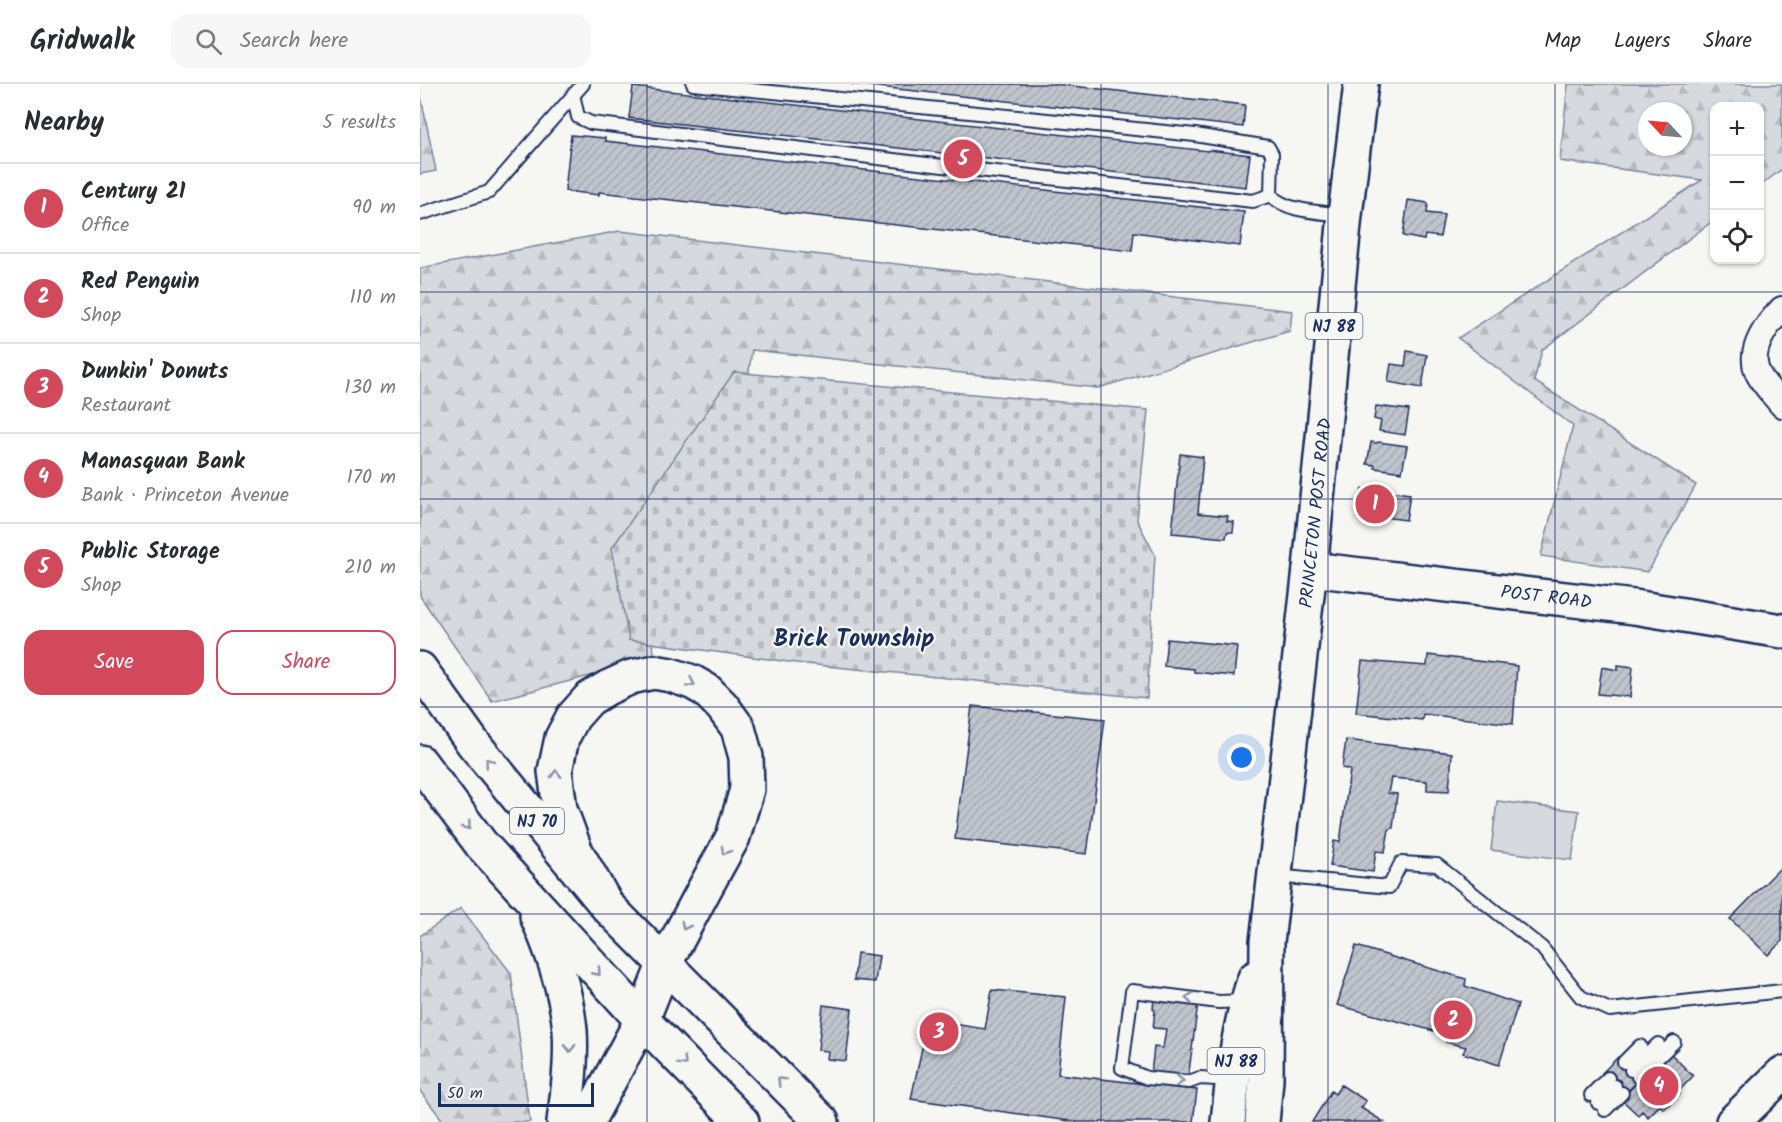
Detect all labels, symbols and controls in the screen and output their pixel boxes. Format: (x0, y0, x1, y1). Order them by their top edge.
search box (171, 14, 591, 68)
text: Gridwalk (30, 19, 135, 64)
text: Search here (240, 24, 348, 59)
icon: search (192, 25, 225, 58)
text: Map (1544, 25, 1581, 58)
text: Layers (1614, 25, 1670, 58)
text: Share (1703, 25, 1752, 58)
text: Nearby (24, 102, 104, 144)
north arrow (1638, 102, 1692, 156)
map controls (1710, 102, 1764, 264)
button: + (1710, 102, 1764, 156)
text: 5 results (322, 107, 396, 139)
pin: 5 (944, 136, 982, 182)
button: − (1710, 156, 1764, 210)
text: Century 21 (81, 175, 185, 210)
text: 1 (40, 192, 47, 224)
text: 90 m (352, 192, 396, 224)
text: Office (81, 210, 129, 242)
button: locate (1710, 210, 1764, 264)
text: Red Penguin (81, 265, 199, 300)
text: 2 (38, 282, 49, 314)
text: 110 m (350, 282, 396, 314)
text: Shop (81, 300, 121, 332)
road number: NJ 88 (1306, 313, 1362, 339)
text: Dunkin' Donuts (81, 355, 228, 390)
text: 3 (38, 372, 49, 404)
text: 130 m (344, 372, 396, 404)
text: Restaurant (81, 390, 171, 422)
street label: PRINCETON POST ROAD (1293, 416, 1341, 610)
text: Manasquan Bank (81, 445, 245, 480)
text: 4 (38, 462, 49, 494)
text: 170 m (347, 462, 396, 494)
text: Bank · Princeton Avenue (81, 480, 289, 512)
pin: 1 (1356, 482, 1394, 526)
text: Public Storage (81, 535, 220, 570)
text: 5 (38, 552, 49, 584)
text: 210 m (344, 552, 396, 584)
text: Shop (81, 570, 121, 602)
street label: POST ROAD (1499, 578, 1594, 618)
district label: Brick Township (774, 620, 935, 659)
button: Save (24, 630, 204, 695)
button: Share (216, 630, 396, 695)
one-way arrow (684, 675, 695, 687)
your location (1227, 743, 1256, 772)
one-way arrow (485, 758, 496, 769)
one-way arrow (550, 770, 563, 779)
road number: NJ 70 (510, 808, 564, 834)
one-way arrow (460, 820, 471, 831)
one-way arrow (721, 845, 732, 855)
one-way arrow (680, 920, 692, 931)
one-way arrow (590, 965, 601, 976)
one-way arrow (1184, 992, 1193, 1005)
pin: 2 (1434, 998, 1472, 1042)
pin: 3 (920, 1010, 958, 1054)
one-way arrow (564, 1044, 576, 1053)
road number: NJ 88 (1208, 1048, 1264, 1074)
one-way arrow (675, 1055, 686, 1066)
pin: 4 (1640, 1064, 1678, 1108)
one-way arrow (1176, 1074, 1185, 1087)
one-way arrow (777, 1077, 788, 1088)
scale bar (438, 1080, 594, 1108)
text: 50 m (447, 1081, 483, 1106)

